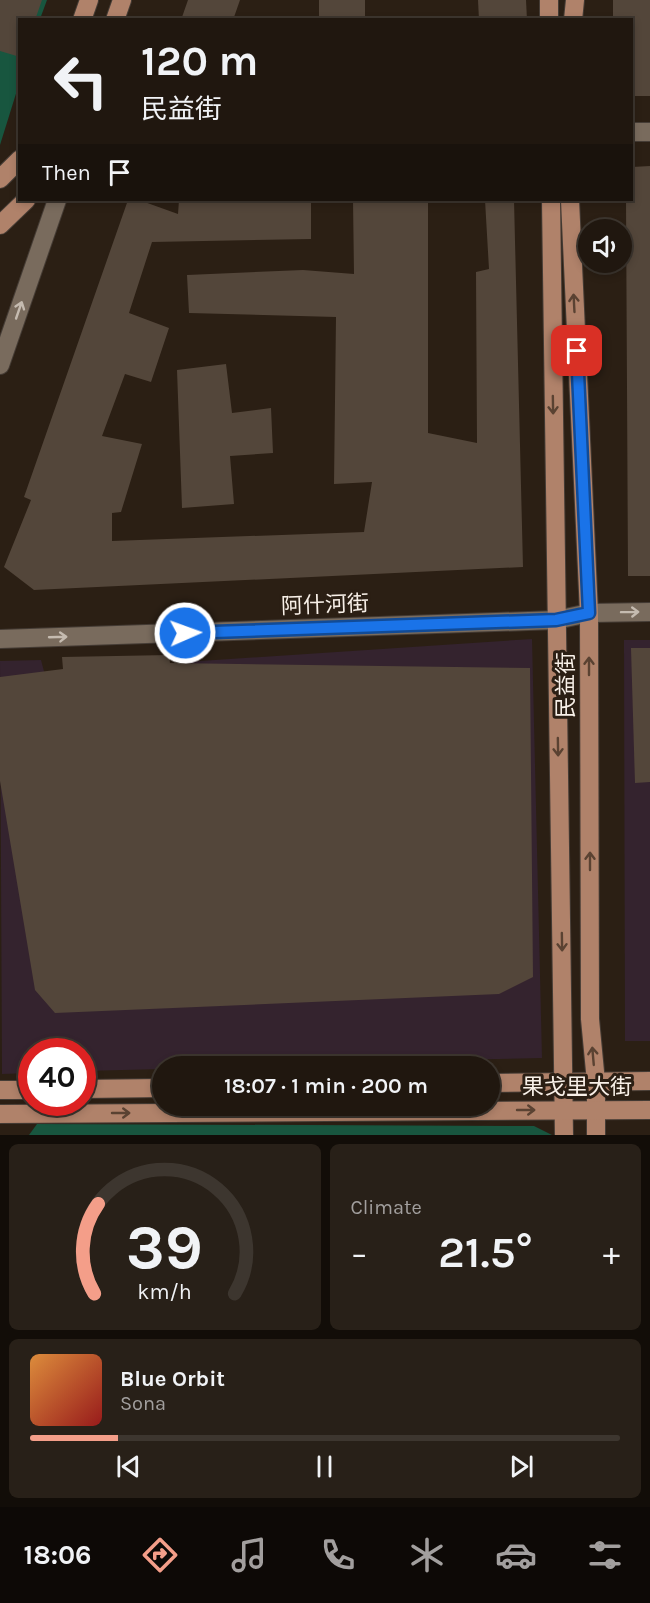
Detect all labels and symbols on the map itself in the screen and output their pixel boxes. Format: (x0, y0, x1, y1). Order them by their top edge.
one-way arrow (569, 294, 580, 314)
one-way arrow (14, 301, 25, 320)
pin (551, 325, 602, 376)
one-way arrow (548, 394, 559, 414)
street label: 阿什河街 (281, 590, 369, 620)
position arrow (153, 601, 217, 665)
one-way arrow (620, 607, 640, 618)
one-way arrow (48, 631, 68, 642)
street label: 民益街 (553, 652, 579, 718)
one-way arrow (583, 656, 595, 676)
one-way arrow (553, 736, 564, 756)
one-way arrow (584, 851, 596, 871)
one-way arrow (556, 931, 568, 951)
speed limit sign: 40 (18, 1038, 96, 1116)
one-way arrow (587, 1046, 598, 1066)
street label: 果戈里大街 (522, 1074, 632, 1100)
one-way arrow (516, 1104, 536, 1116)
one-way arrow (111, 1107, 131, 1119)

